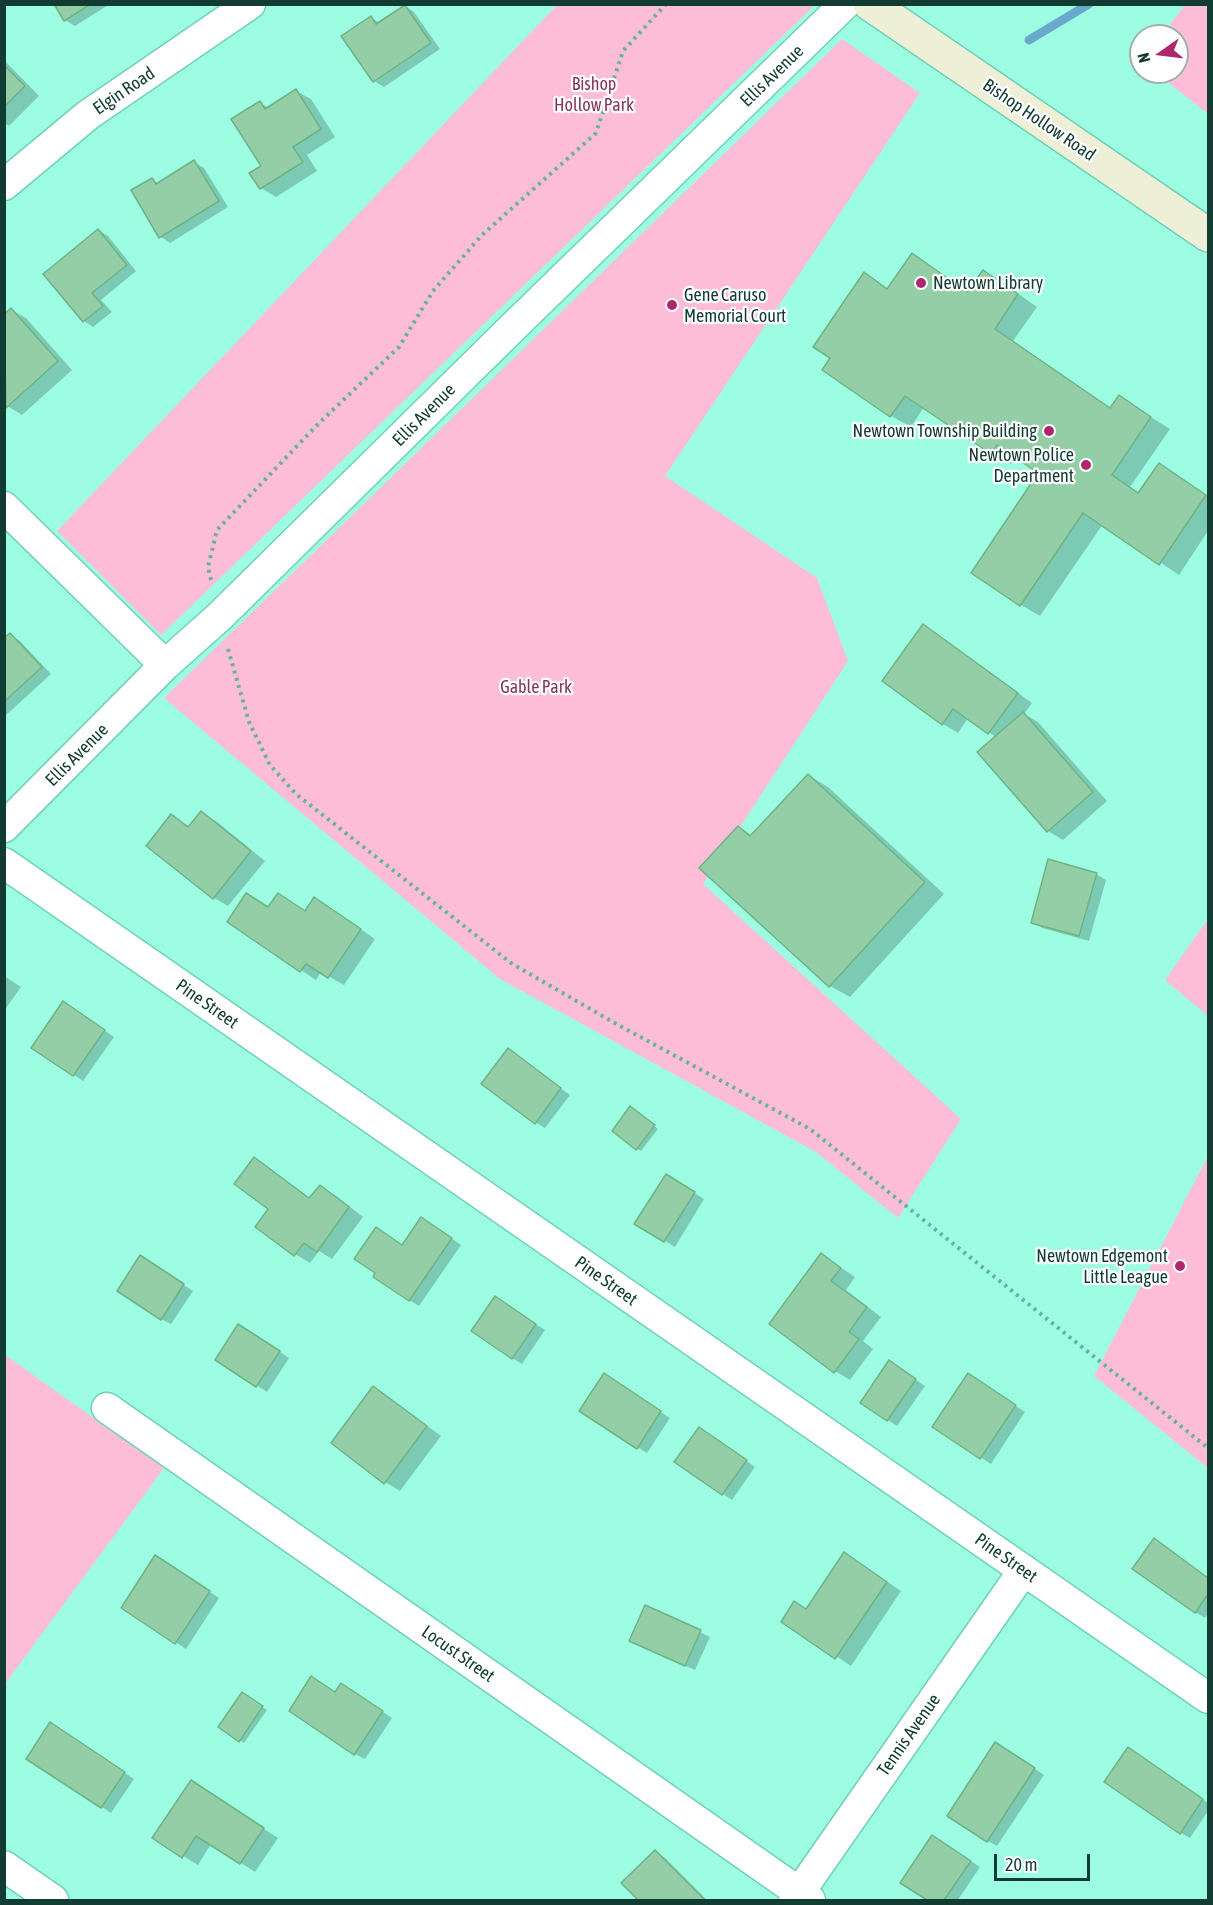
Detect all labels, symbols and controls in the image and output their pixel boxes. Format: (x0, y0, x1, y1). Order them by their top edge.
north arrow (1129, 24, 1189, 84)
street label: Ellis Avenue (736, 40, 808, 112)
text: N (1134, 51, 1153, 65)
street label: Elgin Road (89, 63, 159, 119)
park label: Bishop Hollow Park (554, 73, 634, 116)
street label: Bishop Hollow Road (979, 74, 1099, 166)
place label: Newtown Library (933, 272, 1043, 294)
marker: Newtown Library (914, 276, 928, 290)
place label: Gene Caruso Memorial Court (684, 284, 786, 326)
marker: Gene Caruso Memorial Court (665, 298, 679, 312)
street label: Ellis Avenue (388, 379, 460, 451)
place label: Newtown Township Building (853, 420, 1037, 442)
marker: Newtown Township Building (1042, 424, 1056, 438)
place label: Newtown Police Department (969, 444, 1074, 486)
marker: Newtown Police Department (1079, 458, 1093, 472)
park label: Gable Park (500, 676, 572, 698)
street label: Ellis Avenue (41, 719, 113, 791)
street label: Pine Street (172, 975, 242, 1033)
place label: Newtown Edgemont Little League (1036, 1245, 1168, 1288)
street label: Pine Street (571, 1252, 641, 1310)
marker: Newtown Edgemont Little League (1173, 1259, 1187, 1273)
street label: Pine Street (971, 1529, 1041, 1587)
street label: Locust Street (417, 1621, 499, 1687)
street label: Tennis Avenue (873, 1690, 945, 1780)
scale bar (997, 1842, 1093, 1880)
text: 20 m (1005, 1854, 1037, 1875)

